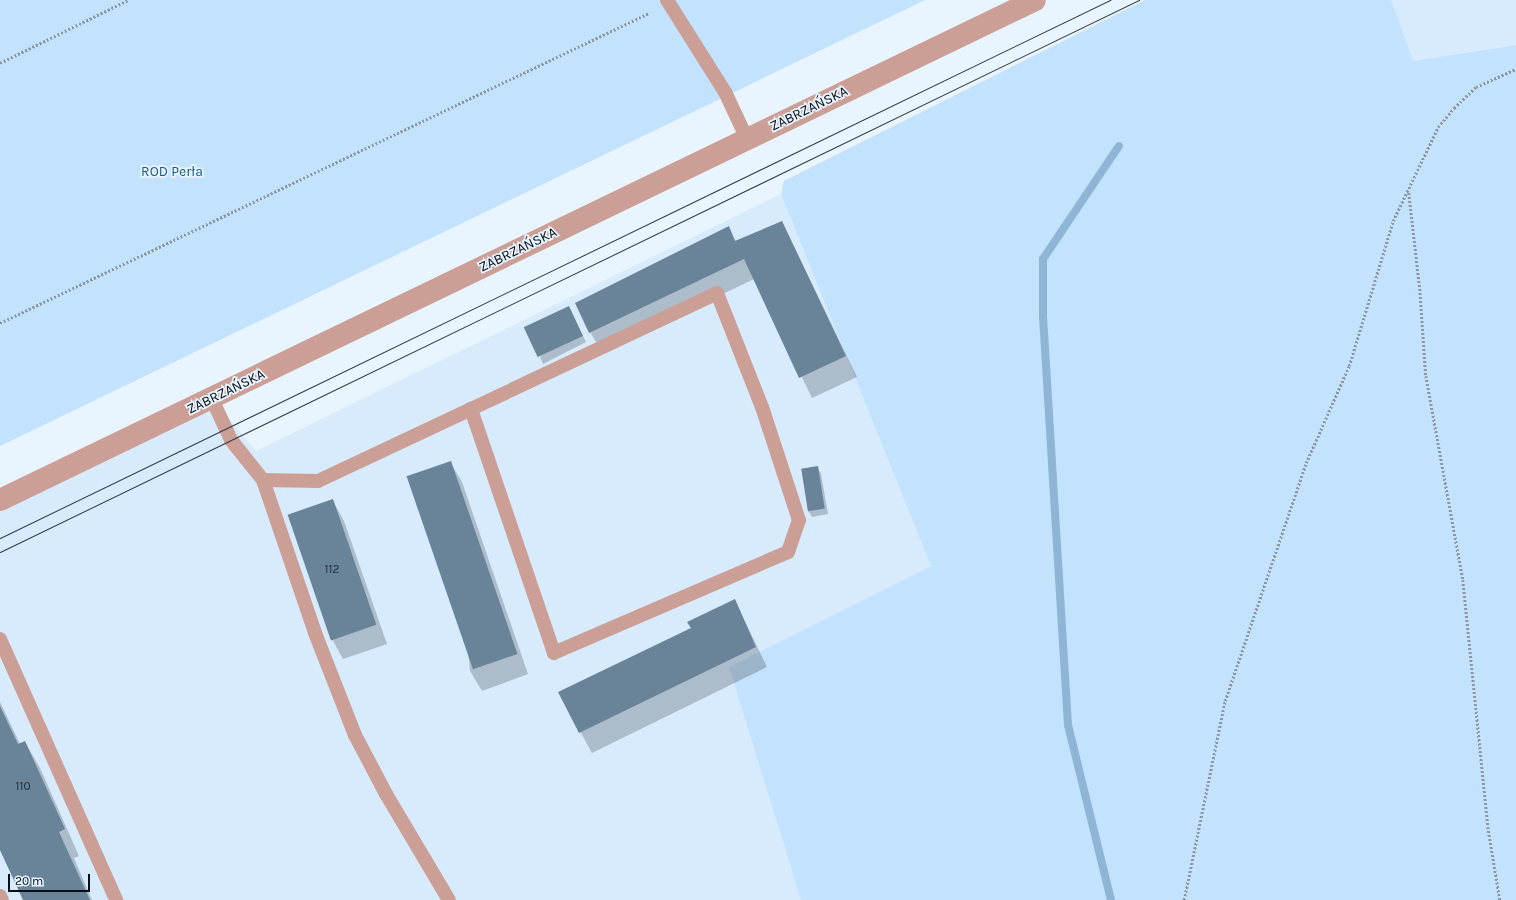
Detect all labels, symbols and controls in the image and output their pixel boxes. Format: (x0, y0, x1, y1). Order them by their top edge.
street label: ZABRZAŃSKA (767, 83, 851, 135)
park label: ROD Perła (141, 164, 203, 180)
street label: ZABRZAŃSKA (476, 224, 560, 276)
street label: ZABRZAŃSKA (184, 366, 268, 418)
house number: 112 (325, 563, 339, 577)
house number: 110 (15, 780, 31, 794)
scale bar (10, 866, 92, 892)
text: 20 m (15, 874, 43, 888)

